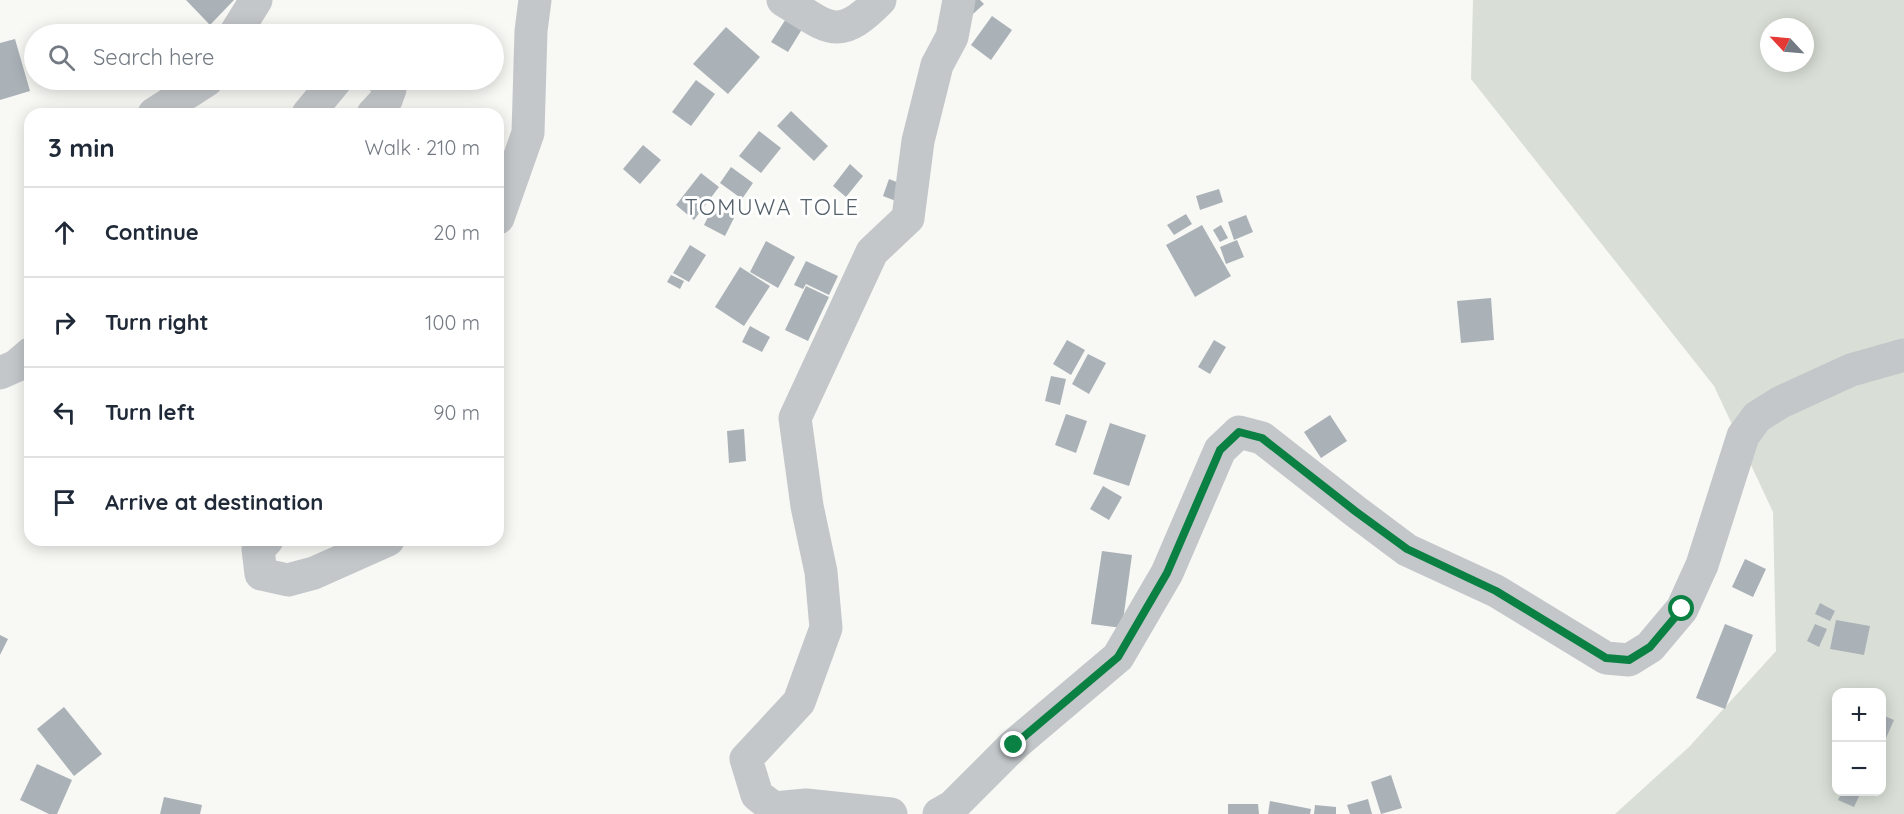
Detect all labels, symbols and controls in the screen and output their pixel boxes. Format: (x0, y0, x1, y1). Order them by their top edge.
north arrow (1760, 18, 1814, 72)
search box (24, 24, 504, 90)
icon: search (45, 41, 78, 74)
text: Search here (93, 43, 214, 71)
text: 3 min (48, 131, 115, 164)
text: Walk · 210 m (365, 135, 480, 160)
district label: TOMUWA TOLE (685, 193, 860, 221)
icon: ahead (48, 216, 81, 249)
text: Continue (105, 218, 199, 246)
text: 20 m (433, 220, 480, 245)
icon: right (48, 306, 81, 339)
text: Turn right (105, 308, 209, 336)
text: 100 m (425, 310, 480, 335)
icon: left (48, 396, 81, 429)
text: Turn left (105, 398, 195, 426)
text: 90 m (433, 400, 480, 425)
icon: arrive (48, 486, 81, 519)
text: Arrive at destination (105, 488, 323, 516)
route start (1668, 595, 1694, 621)
map controls (1832, 688, 1886, 796)
button: + (1832, 688, 1886, 742)
route end (1000, 731, 1026, 757)
button: − (1832, 742, 1886, 796)

